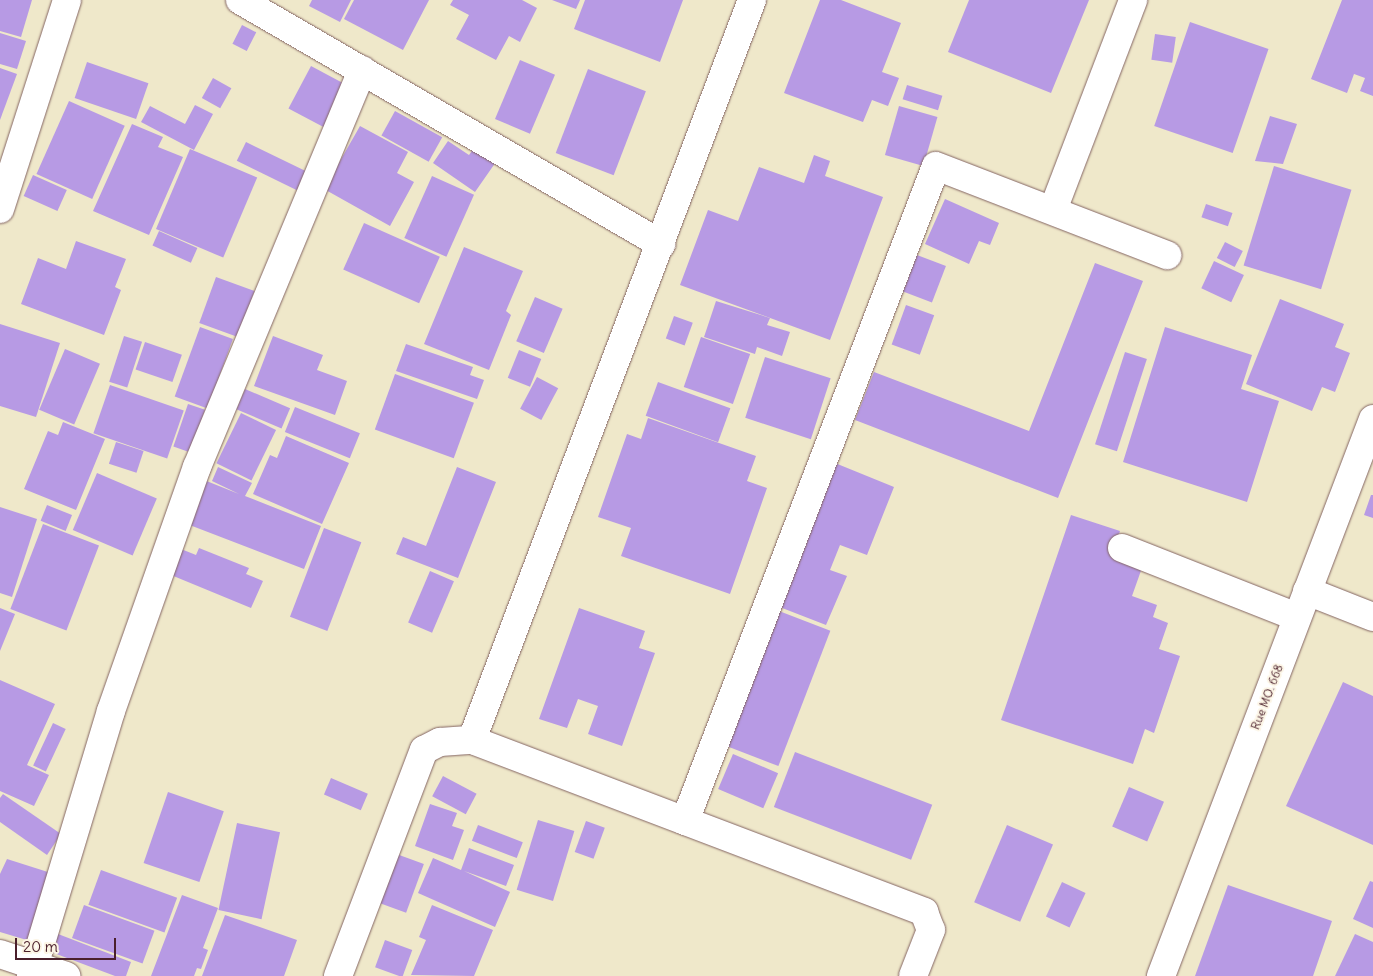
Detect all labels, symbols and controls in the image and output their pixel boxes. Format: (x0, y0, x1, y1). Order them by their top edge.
street label: Rue MO. 668 (1248, 662, 1286, 732)
scale bar (18, 928, 119, 960)
text: 20 m (23, 937, 58, 956)

